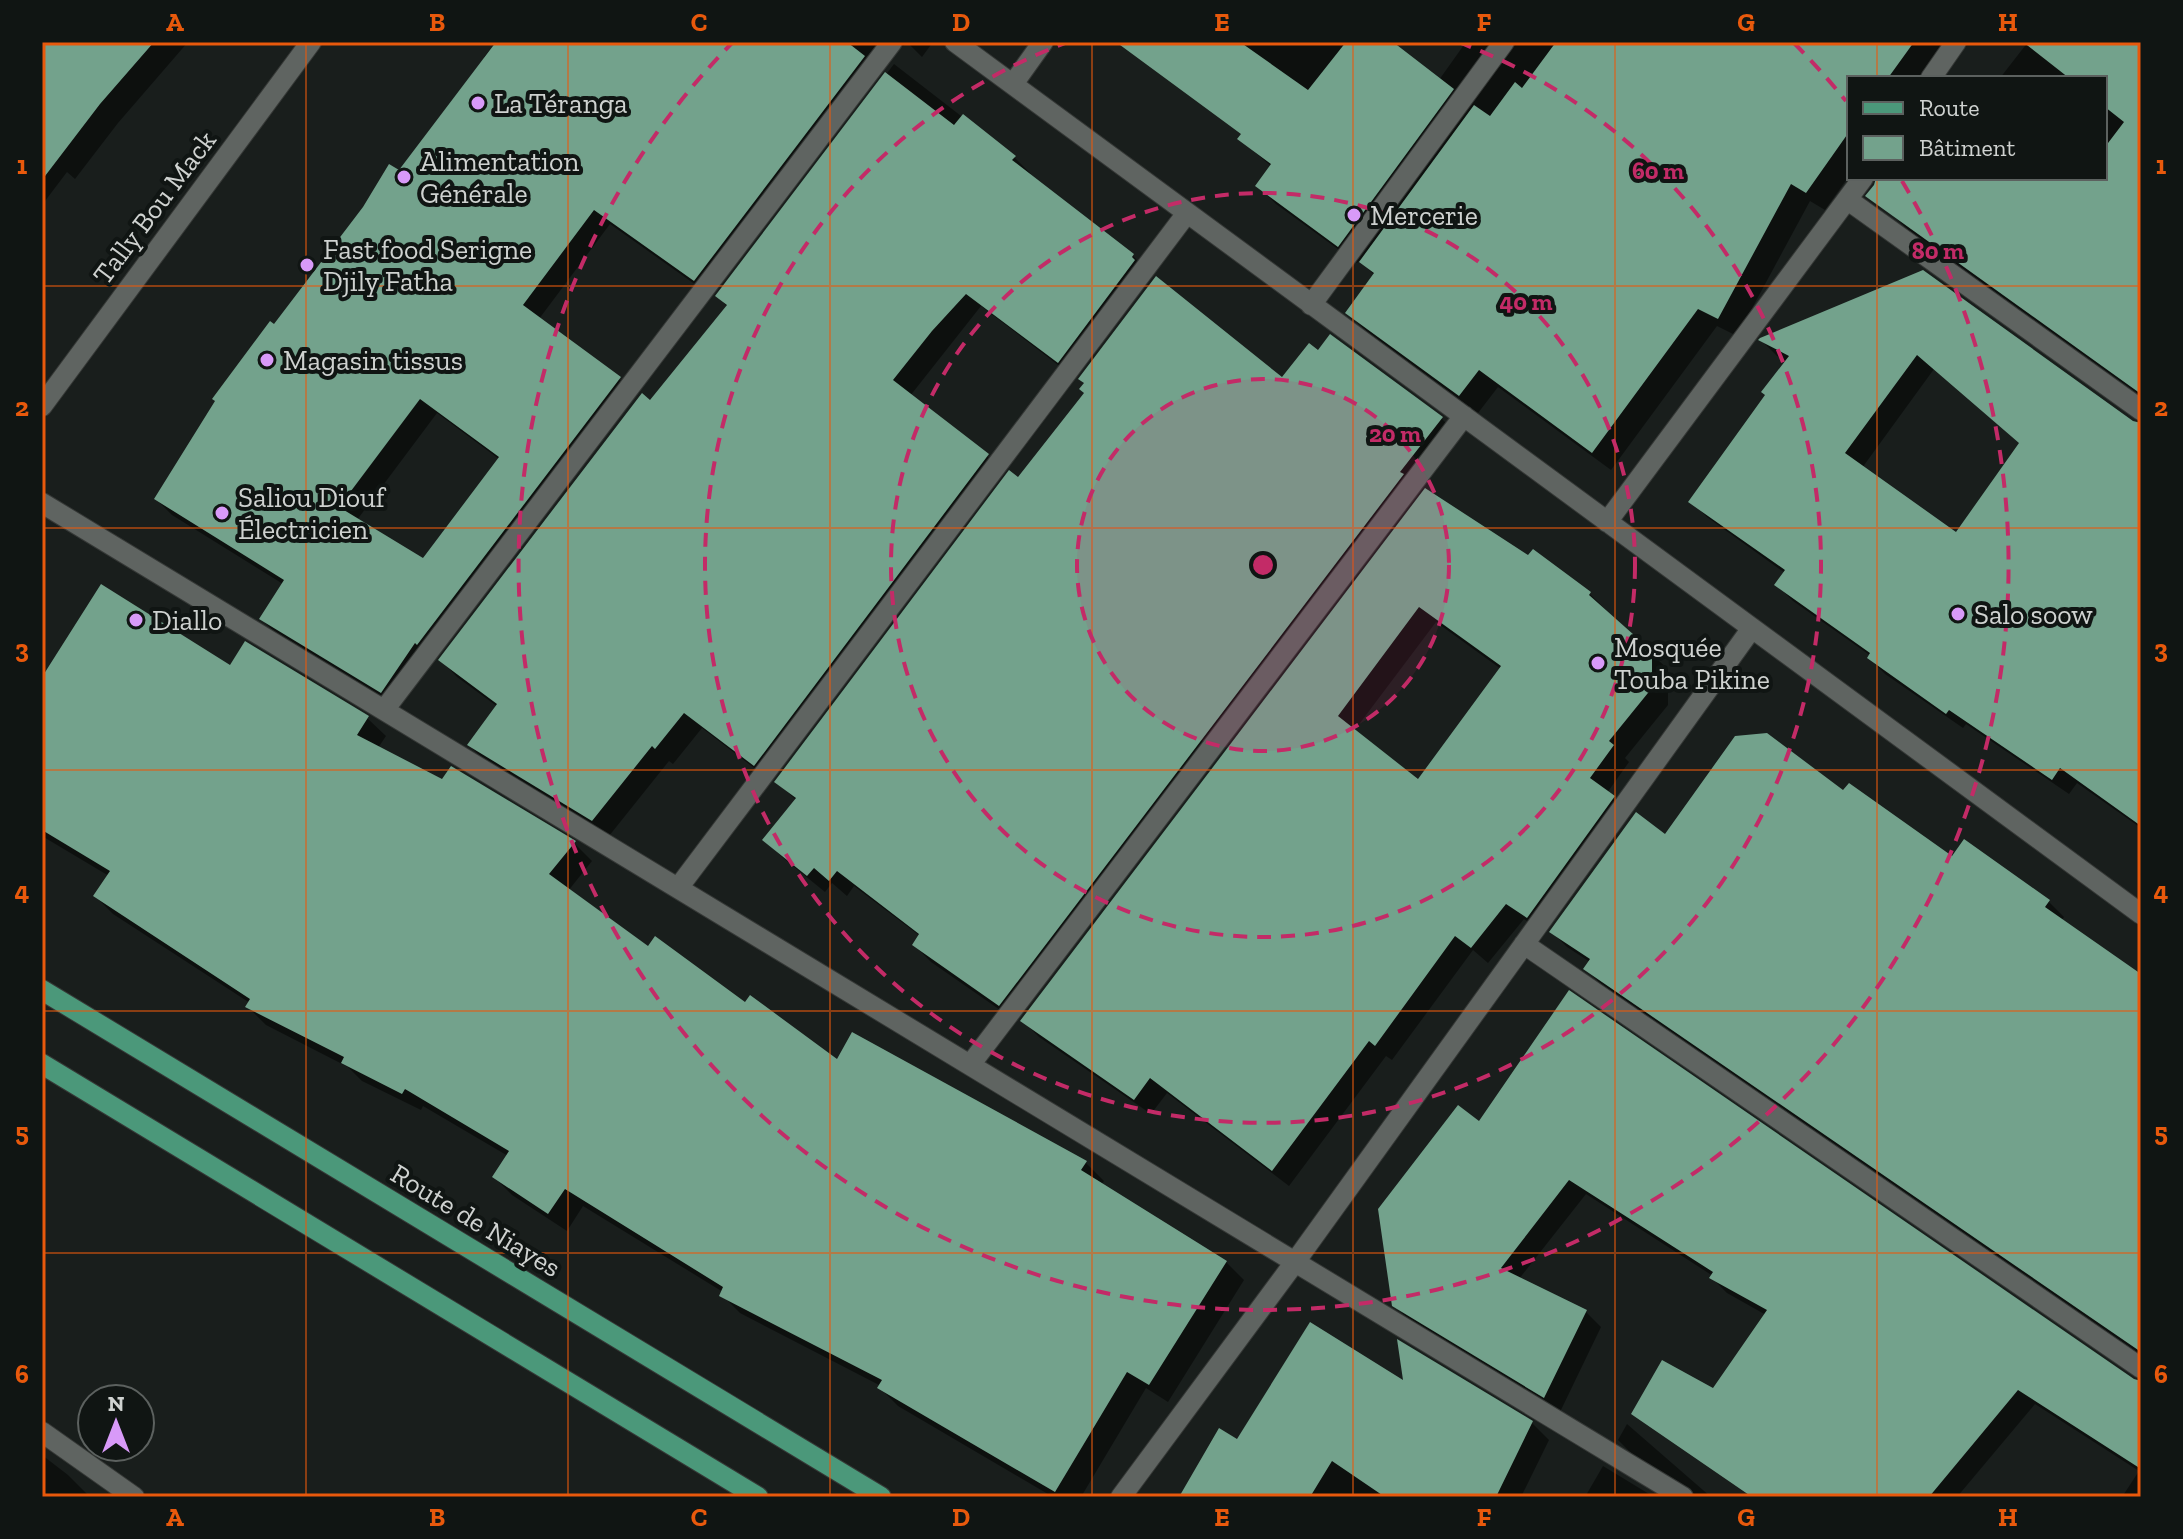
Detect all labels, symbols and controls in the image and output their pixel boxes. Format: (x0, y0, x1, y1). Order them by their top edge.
text: A (166, 6, 184, 38)
text: B (429, 6, 445, 38)
text: C (691, 6, 707, 38)
text: D (952, 6, 970, 38)
text: E (1214, 6, 1230, 38)
text: F (1477, 6, 1492, 38)
text: G (1737, 6, 1755, 38)
text: H (1998, 6, 2018, 38)
legend (1847, 76, 2107, 180)
place label: La Téranga (494, 87, 628, 120)
text: Route (1919, 93, 1979, 122)
marker: La Téranga (469, 94, 487, 112)
street label: Tally Bou Mack (86, 124, 223, 290)
text: Bâtiment (1919, 133, 2015, 162)
place label: Alimentation Générale (420, 145, 579, 210)
text: 1 (17, 149, 28, 181)
text: 1 (2156, 149, 2167, 181)
text: 60 m (1632, 156, 1684, 185)
marker: Alimentation Générale (395, 168, 413, 186)
place label: Mercerie (1370, 199, 1478, 232)
marker: Mercerie (1345, 206, 1363, 224)
place label: Fast food Serigne Djily Fatha (323, 233, 532, 298)
text: 80 m (1912, 236, 1964, 265)
marker: Fast food Serigne Djily Fatha (298, 256, 316, 274)
text: 40 m (1499, 287, 1553, 316)
place label: Magasin tissus (283, 344, 463, 377)
marker: Magasin tissus (258, 351, 276, 369)
text: 2 (15, 391, 29, 423)
text: 2 (2154, 391, 2168, 423)
text: 20 m (1369, 419, 1421, 448)
place label: Saliou Diouf Électricien (238, 481, 387, 546)
marker: Saliou Diouf Électricien (213, 504, 231, 522)
centre of rings (1249, 551, 1277, 579)
place label: Salo soow (1974, 598, 2093, 631)
place label: Diallo (152, 604, 222, 637)
marker: Salo soow (1949, 605, 1967, 623)
marker: Diallo (127, 611, 145, 629)
place label: Mosquée Touba Pikine (1614, 631, 1770, 696)
text: 3 (15, 633, 29, 665)
text: 3 (2154, 633, 2168, 665)
marker: Mosquée Touba Pikine (1589, 654, 1607, 672)
text: 4 (15, 875, 30, 907)
text: 4 (2154, 875, 2169, 907)
text: 5 (15, 1116, 29, 1148)
text: 5 (2154, 1116, 2168, 1148)
street label: Route de Niayes (385, 1157, 567, 1284)
text: 6 (15, 1358, 29, 1390)
text: 6 (2154, 1358, 2168, 1390)
north arrow (76, 1383, 156, 1463)
text: N (108, 1390, 125, 1417)
text: A (166, 1501, 184, 1533)
text: B (429, 1501, 445, 1533)
text: C (691, 1501, 707, 1533)
text: D (952, 1501, 970, 1533)
text: E (1214, 1501, 1230, 1533)
text: F (1477, 1501, 1492, 1533)
text: G (1737, 1501, 1755, 1533)
text: H (1998, 1501, 2018, 1533)

